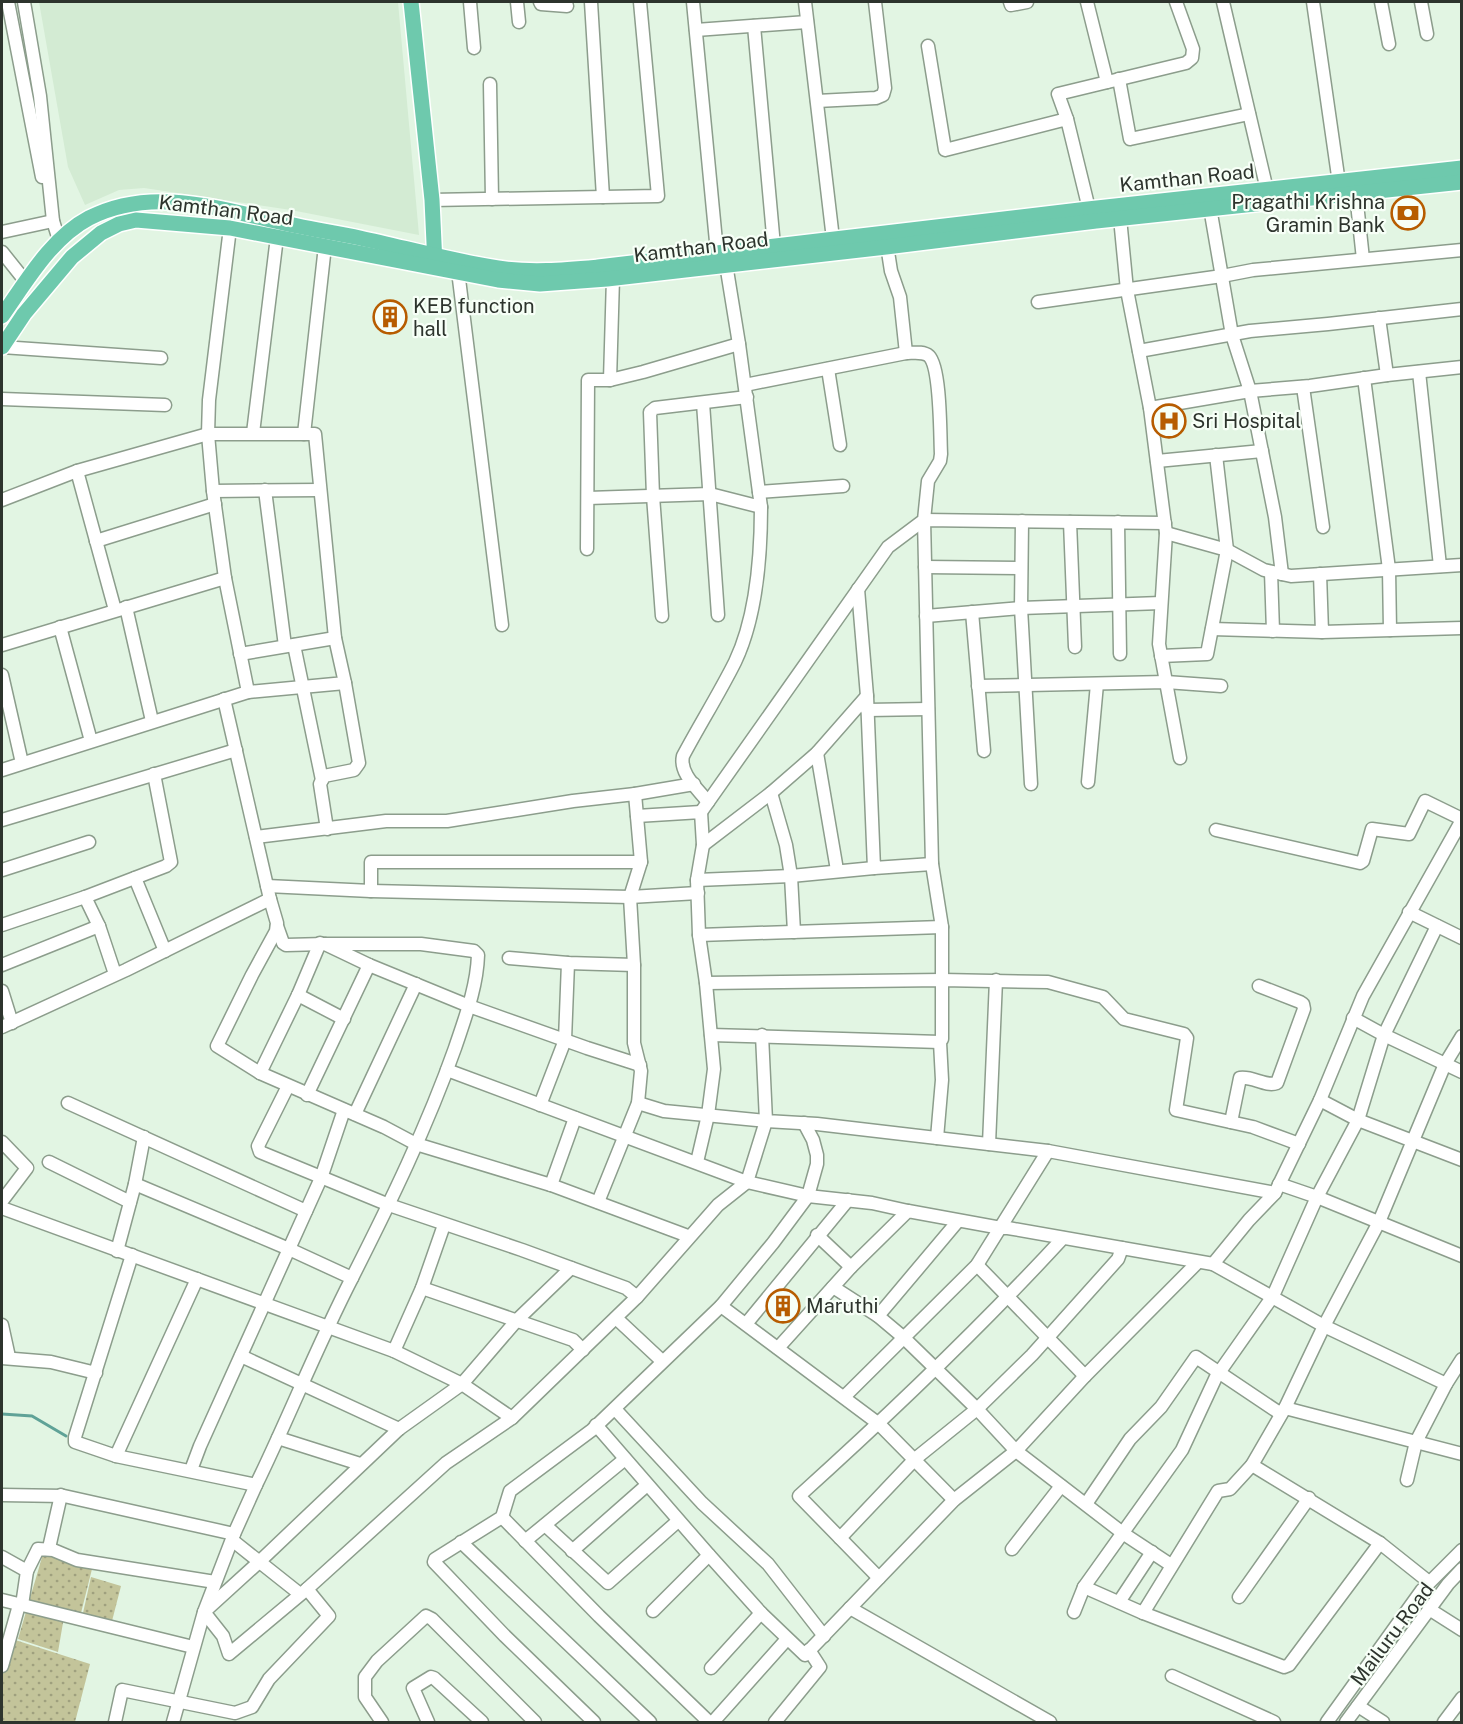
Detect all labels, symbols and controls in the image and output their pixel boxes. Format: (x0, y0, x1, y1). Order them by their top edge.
street label: Kamthan Road (1118, 159, 1256, 197)
street label: Kamthan Road (157, 190, 295, 230)
place label: Pragathi Krishna Gramin Bank (1231, 190, 1385, 237)
bank icon: Pragathi Krishna Gramin Bank (1390, 195, 1426, 231)
street label: Kamthan Road (632, 227, 770, 267)
place label: KEB function hall (413, 294, 535, 341)
building icon: KEB function hall (372, 299, 408, 335)
hospital icon: Sri Hospital (1151, 403, 1187, 439)
place label: Sri Hospital (1192, 409, 1301, 433)
building icon: Maruthi (765, 1288, 801, 1324)
place label: Maruthi (806, 1294, 878, 1318)
street label: Mailuru Road (1345, 1578, 1439, 1690)

